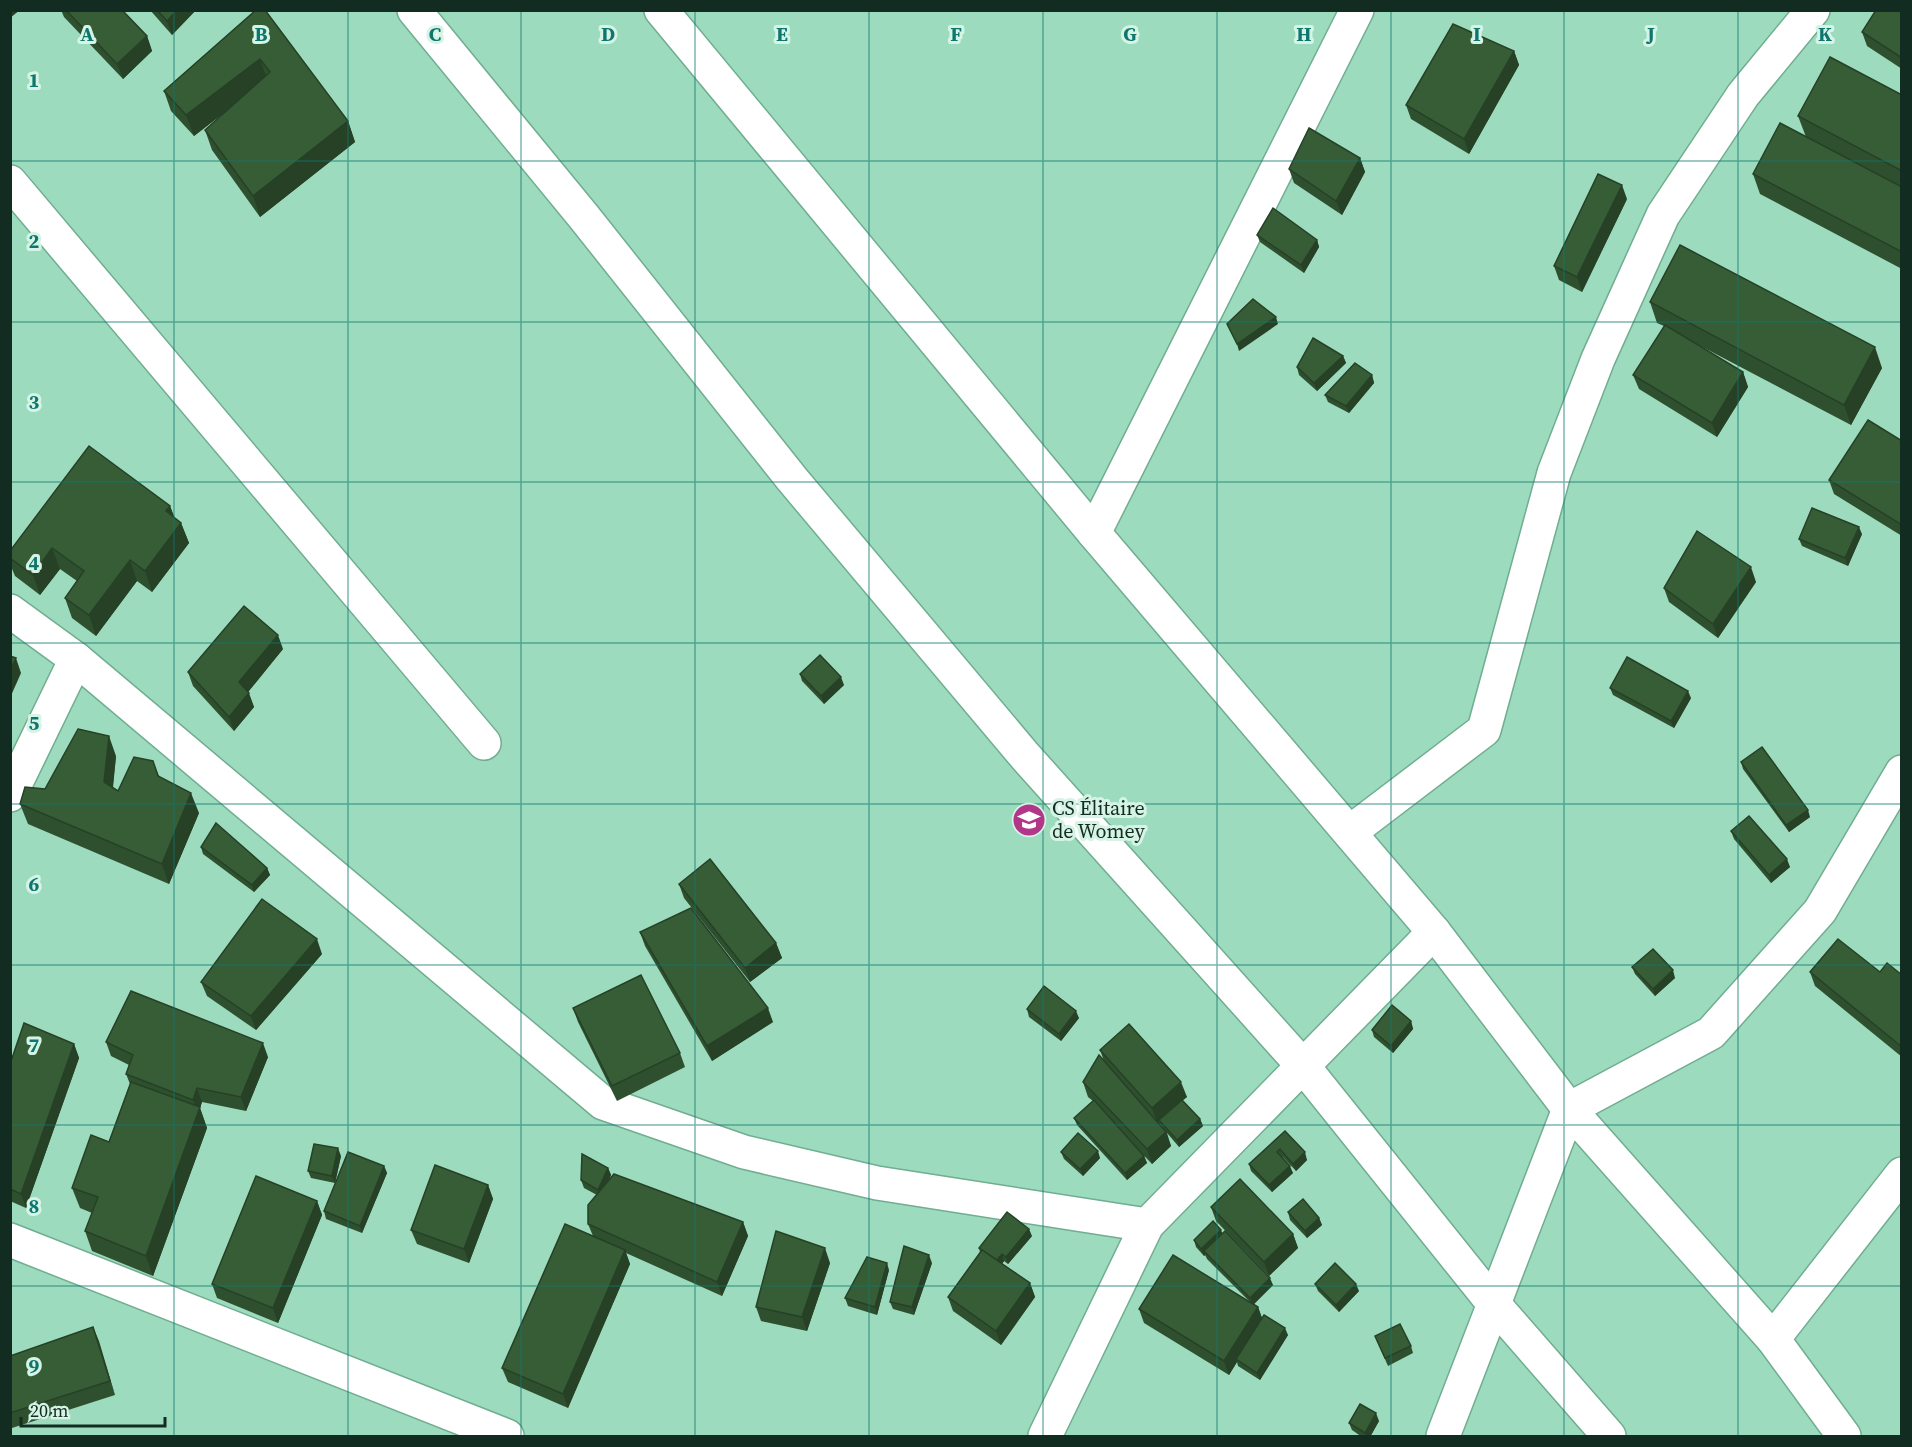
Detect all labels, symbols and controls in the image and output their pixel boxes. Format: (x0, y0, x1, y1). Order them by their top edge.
text: A (80, 20, 94, 48)
text: B (254, 20, 268, 48)
text: C (429, 20, 441, 48)
text: D (601, 20, 615, 48)
text: E (776, 20, 788, 48)
text: F (950, 20, 962, 48)
text: G (1123, 20, 1137, 48)
text: H (1296, 20, 1312, 48)
text: I (1473, 20, 1481, 48)
text: J (1645, 20, 1655, 48)
text: K (1818, 20, 1832, 48)
text: 1 (29, 66, 39, 94)
text: 2 (29, 227, 40, 255)
text: 3 (29, 388, 40, 416)
text: 4 (29, 549, 40, 577)
text: 5 (29, 709, 40, 737)
place label: CS Élitaire de Womey (1052, 794, 1145, 845)
school or university icon: CS Élitaire de Womey (1011, 802, 1047, 838)
text: 6 (29, 870, 40, 898)
text: 7 (29, 1031, 40, 1059)
text: 8 (29, 1192, 39, 1220)
text: 9 (29, 1352, 40, 1380)
scale bar (21, 1390, 165, 1428)
text: 20 m (30, 1398, 68, 1423)

